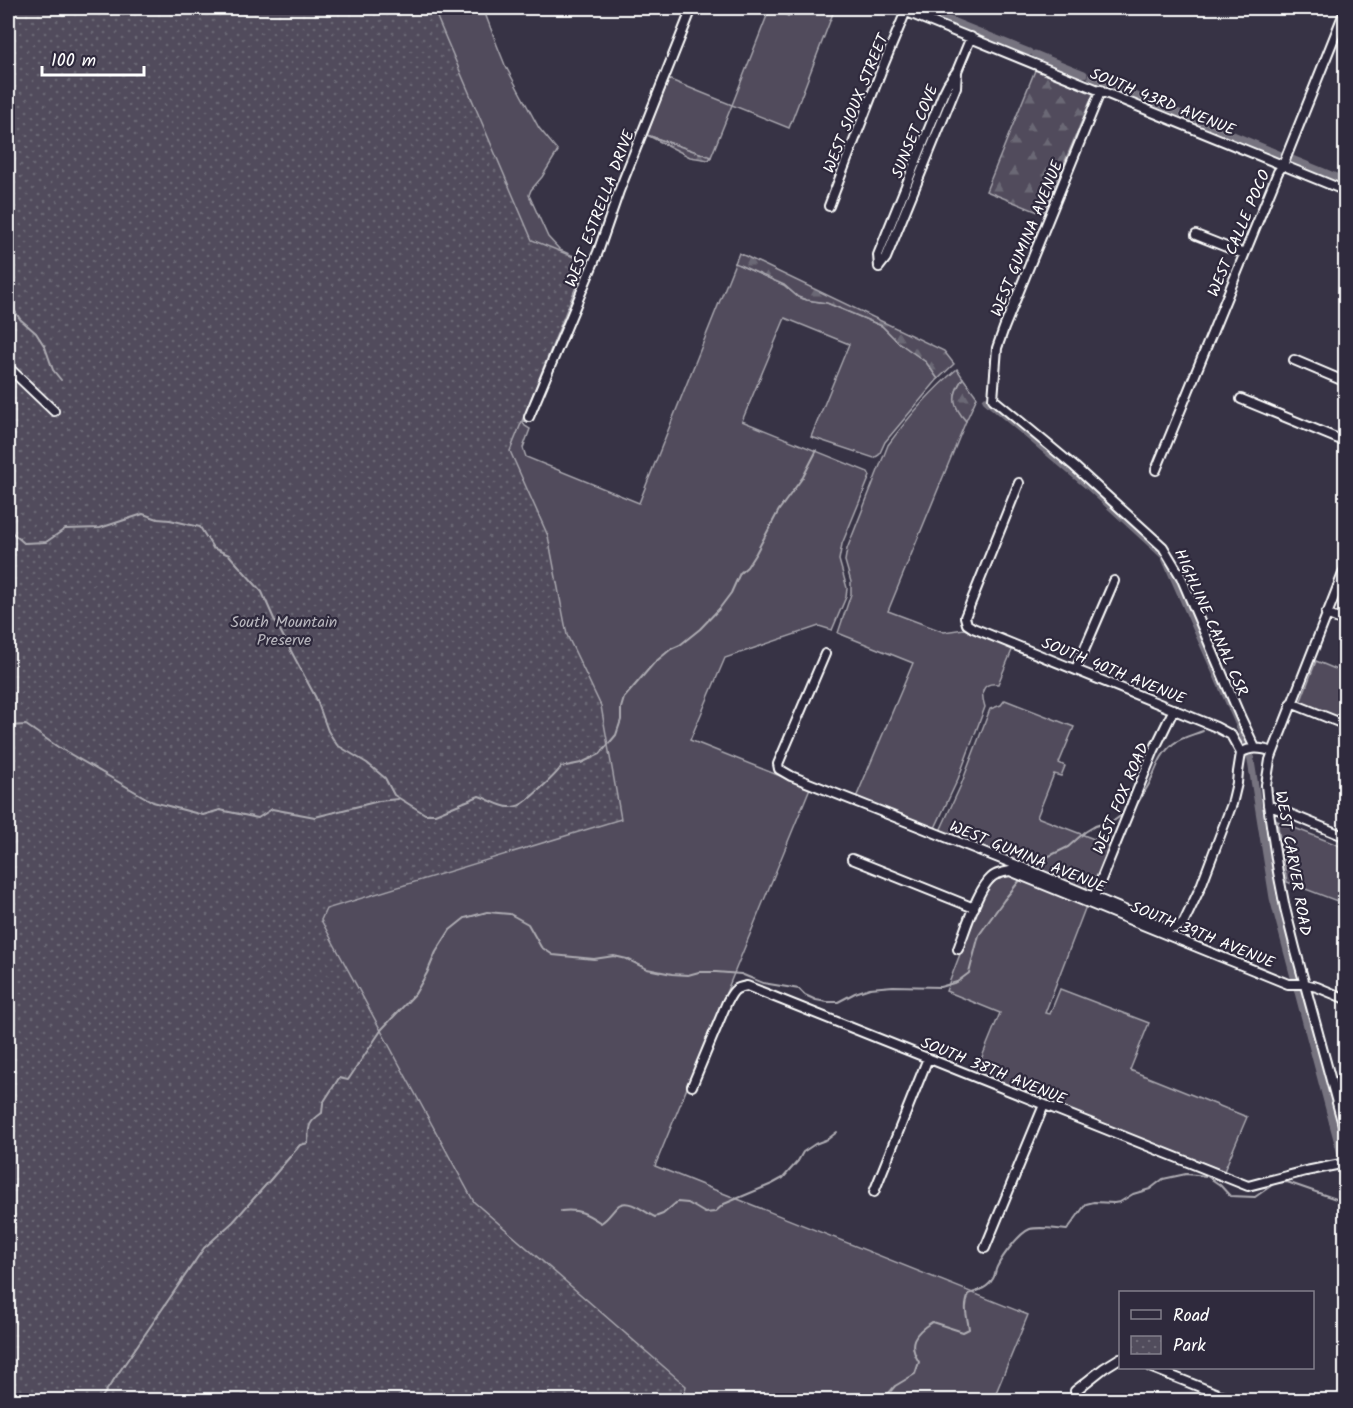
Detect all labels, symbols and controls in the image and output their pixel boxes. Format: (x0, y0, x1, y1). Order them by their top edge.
street label: WEST SIOUX STREET (817, 29, 896, 177)
scale bar (42, 39, 144, 77)
text: 100 m (51, 47, 96, 76)
street label: SOUTH 43RD AVENUE (1086, 62, 1240, 143)
street label: SUNSET COVE (885, 80, 946, 182)
street label: WEST ESTRELLA DRIVE (559, 126, 642, 291)
street label: WEST GUMINA AVENUE (985, 156, 1070, 320)
street label: WEST CALLE POCO (1201, 166, 1277, 301)
street label: HIGHLINE CANAL CSR (1167, 545, 1254, 700)
park label: South Mountain Preserve (231, 610, 337, 653)
street label: SOUTH 40TH AVENUE (1038, 631, 1190, 712)
street label: WEST FOX ROAD (1087, 739, 1156, 858)
street label: WEST CARVER ROAD (1267, 789, 1318, 938)
street label: WEST GUMINA AVENUE (946, 815, 1110, 900)
street label: SOUTH 39TH AVENUE (1127, 895, 1279, 976)
street label: SOUTH 38TH AVENUE (917, 1031, 1071, 1112)
legend (1119, 1291, 1314, 1369)
text: Road (1173, 1302, 1210, 1331)
text: Park (1173, 1332, 1206, 1361)

